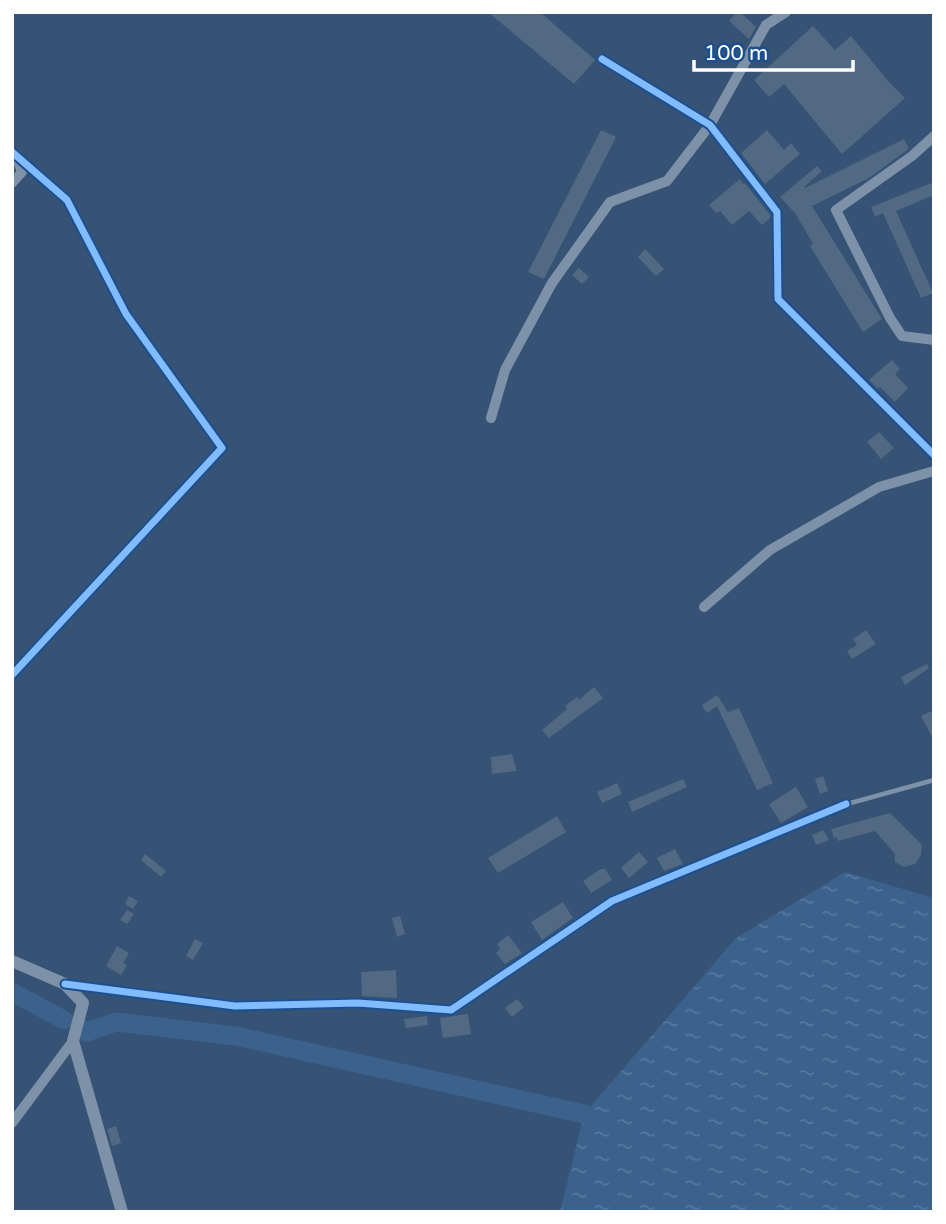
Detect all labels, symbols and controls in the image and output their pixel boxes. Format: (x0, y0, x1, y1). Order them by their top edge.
scale bar (694, 28, 853, 72)
text: 100 m (704, 41, 768, 66)

